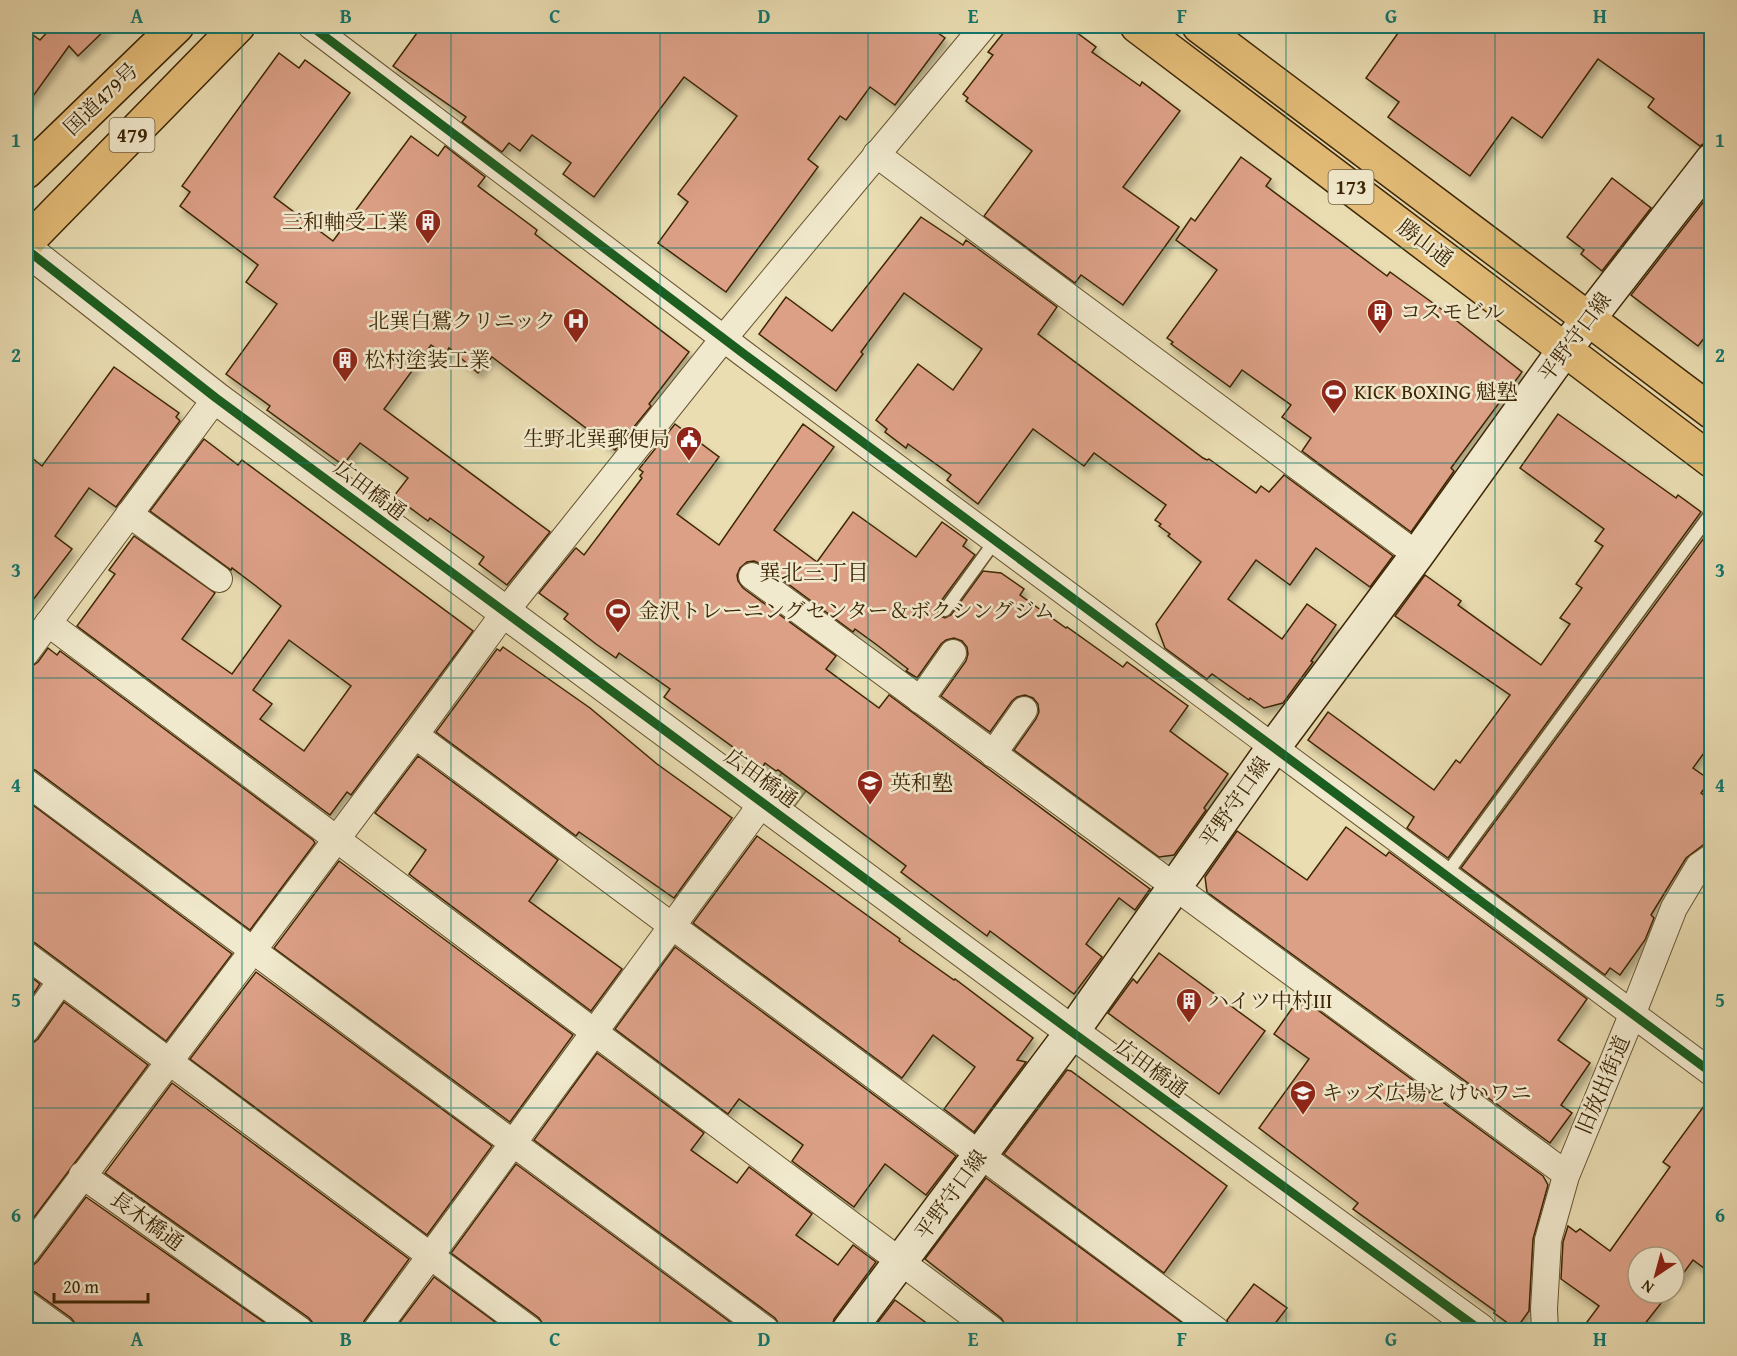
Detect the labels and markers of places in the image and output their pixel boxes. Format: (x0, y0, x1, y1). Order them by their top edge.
place label: 三和軸受工業 (282, 206, 408, 237)
building icon: 三和軸受工業 (413, 207, 443, 245)
place label: コスモビル (1400, 296, 1505, 327)
building icon: コスモビル (1365, 297, 1395, 335)
place label: 北巽白鷲クリニック (368, 305, 556, 336)
hospital icon: 北巽白鷲クリニック (561, 306, 591, 344)
place label: 松村塗装工業 (364, 344, 490, 375)
building icon: 松村塗装工業 (330, 345, 360, 383)
place label: KICK BOXING 魁塾 (1354, 376, 1518, 407)
sports icon: KICK BOXING 魁塾 (1319, 377, 1349, 415)
place label: 生野北巽郵便局 (523, 423, 670, 454)
public building icon: 生野北巽郵便局 (674, 424, 704, 462)
place label: 金沢トレーニングセンター＆ボクシングジム (638, 595, 1055, 626)
sports icon: 金沢トレーニングセンター＆ボクシングジム (603, 596, 633, 634)
place label: 英和塾 (890, 767, 953, 798)
school or university icon: 英和塾 (855, 768, 885, 806)
place label: ハイツ中村Ⅲ (1208, 985, 1332, 1016)
building icon: ハイツ中村Ⅲ (1174, 986, 1204, 1024)
place label: キッズ広場とけいワニ (1322, 1077, 1532, 1108)
school or university icon: キッズ広場とけいワニ (1288, 1078, 1318, 1116)

